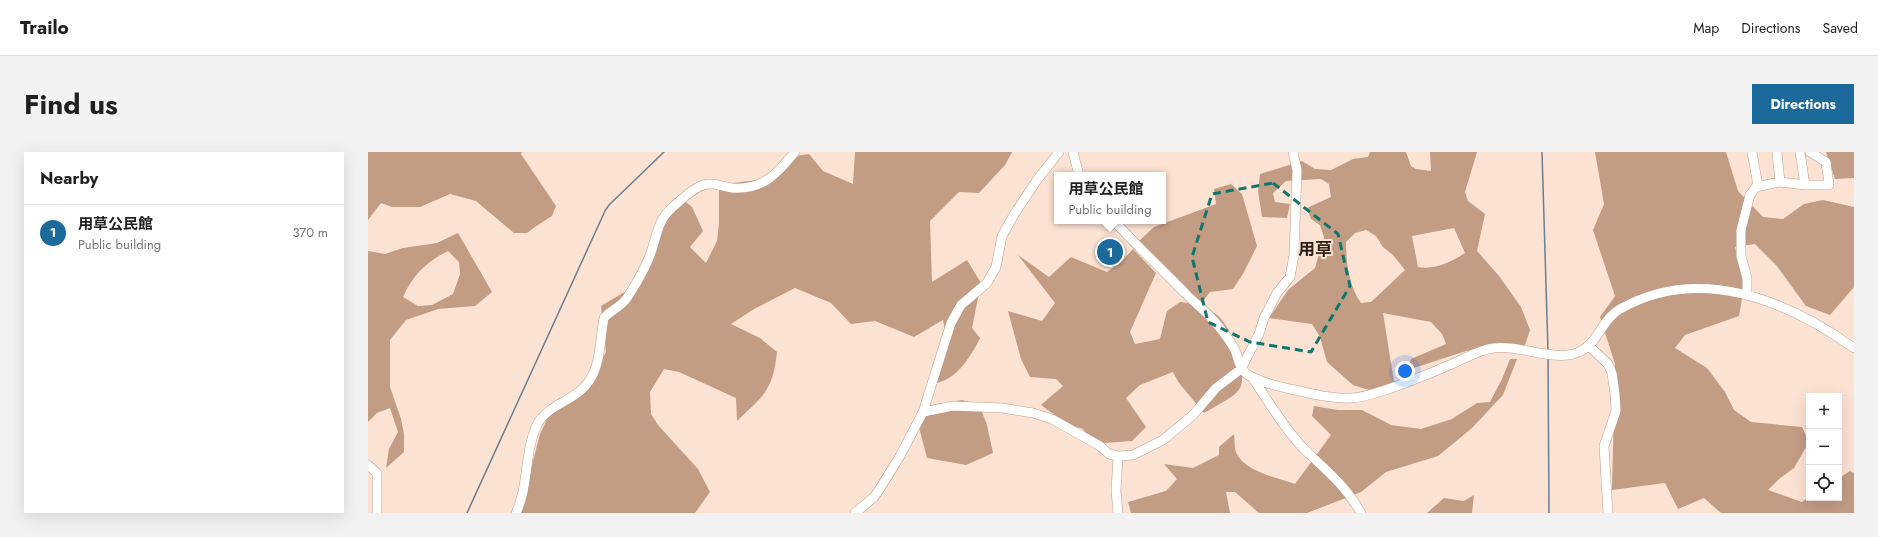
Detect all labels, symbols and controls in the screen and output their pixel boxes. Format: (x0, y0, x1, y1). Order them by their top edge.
text: Trailo (20, 14, 69, 41)
text: Map (1693, 18, 1719, 38)
text: Directions (1741, 18, 1801, 38)
text: Saved (1823, 18, 1858, 38)
text: Find us (24, 84, 118, 125)
button: Directions (1752, 84, 1854, 124)
text: Nearby (40, 166, 98, 190)
popup (1054, 172, 1166, 224)
text: 用草公民館 (1068, 178, 1143, 200)
text: Public building (1068, 200, 1152, 219)
text: 用草公民館 (78, 213, 153, 235)
text: 1 (50, 223, 56, 242)
text: 370 m (292, 223, 328, 242)
text: Public building (78, 235, 161, 254)
pin: 1 (1097, 237, 1123, 267)
district label: 用草 (1298, 237, 1332, 261)
your location (1395, 361, 1415, 381)
map controls (1806, 393, 1842, 501)
button: + (1806, 393, 1842, 429)
button: − (1806, 429, 1842, 465)
button: locate (1806, 465, 1842, 501)

